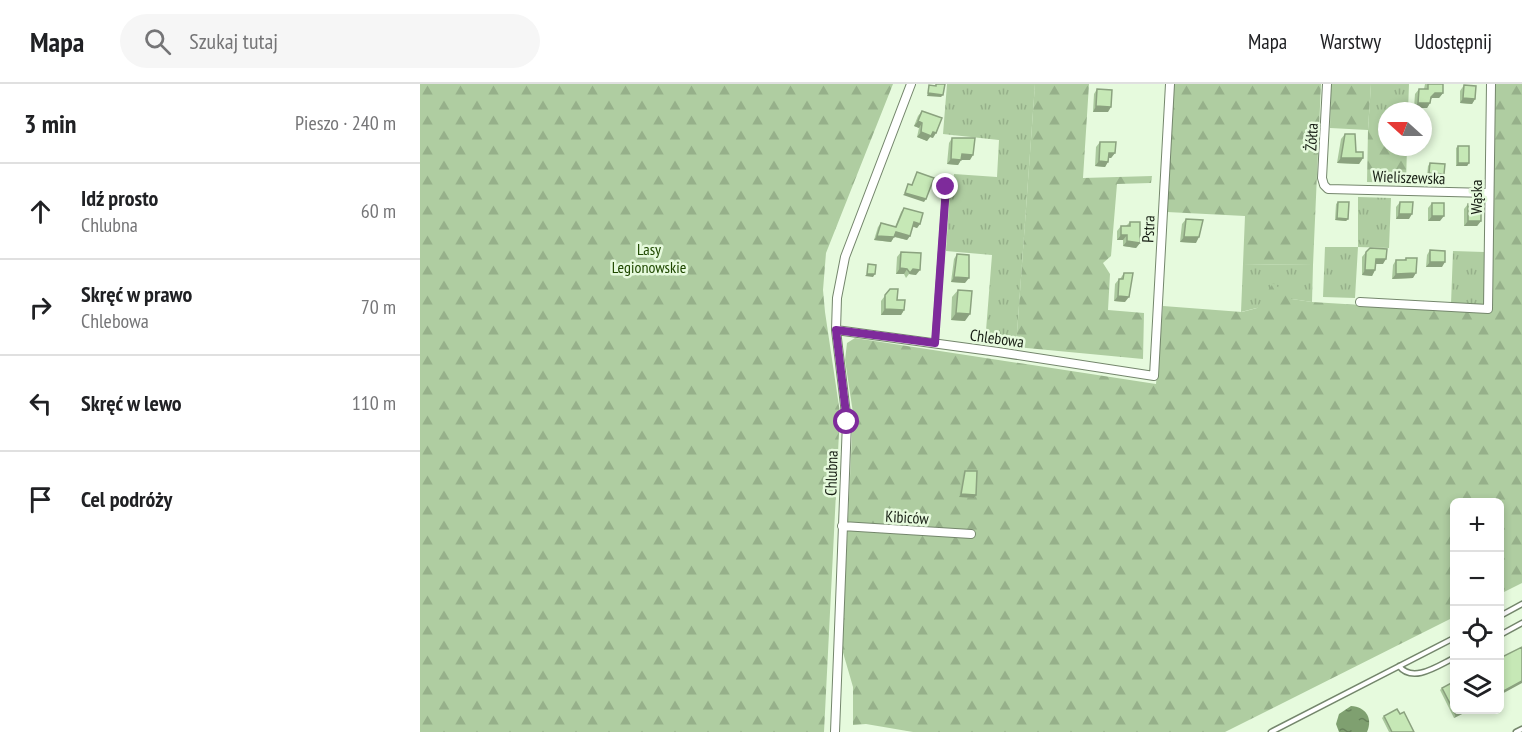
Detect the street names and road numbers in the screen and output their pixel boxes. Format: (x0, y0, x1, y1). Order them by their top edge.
street label: Żółta (1300, 123, 1322, 151)
street label: Wieliszewska (1372, 166, 1446, 188)
street label: Wąska (1466, 180, 1486, 214)
street label: Pstra (1137, 215, 1159, 243)
street label: Chlebowa (969, 324, 1025, 352)
street label: Chlubna (820, 450, 842, 496)
street label: Kibiców (885, 506, 930, 528)

